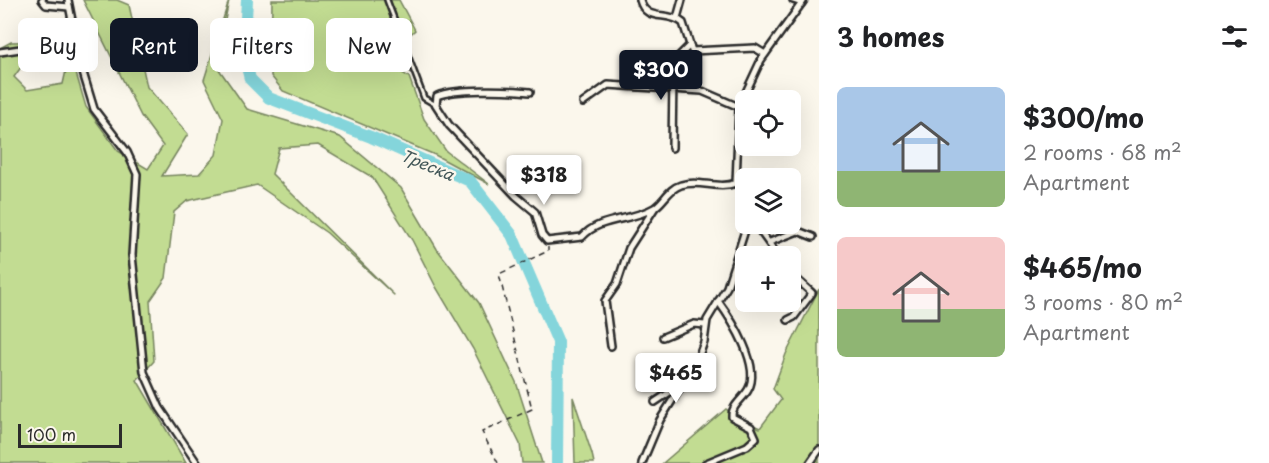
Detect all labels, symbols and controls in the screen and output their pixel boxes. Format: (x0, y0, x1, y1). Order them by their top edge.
text: 3 homes (837, 17, 944, 56)
chip: Buy (18, 18, 98, 72)
chip: Rent (110, 18, 198, 72)
chip: Filters (210, 18, 314, 72)
chip: New (326, 18, 412, 72)
icon: filters (1218, 20, 1251, 53)
pin: $300 (625, 50, 697, 101)
text: $300 (633, 54, 689, 84)
map controls (735, 90, 801, 312)
button: locate (735, 90, 801, 156)
text: $300/mo (1023, 98, 1144, 137)
icon: home (885, 111, 957, 183)
text: 2 rooms · 68 m² (1023, 137, 1182, 167)
water label: Треска (398, 142, 459, 186)
pin: $318 (508, 155, 580, 206)
text: $318 (520, 159, 568, 189)
text: Apartment (1023, 167, 1130, 197)
button: layers (735, 168, 801, 234)
button: + (735, 246, 801, 312)
text: $465/mo (1023, 248, 1142, 287)
icon: home (885, 261, 957, 333)
text: 3 rooms · 80 m² (1023, 287, 1183, 317)
text: Apartment (1023, 317, 1130, 347)
pin: $465 (640, 353, 712, 404)
text: $465 (649, 357, 703, 387)
scale bar (18, 421, 122, 448)
text: 100 m (27, 422, 76, 446)

